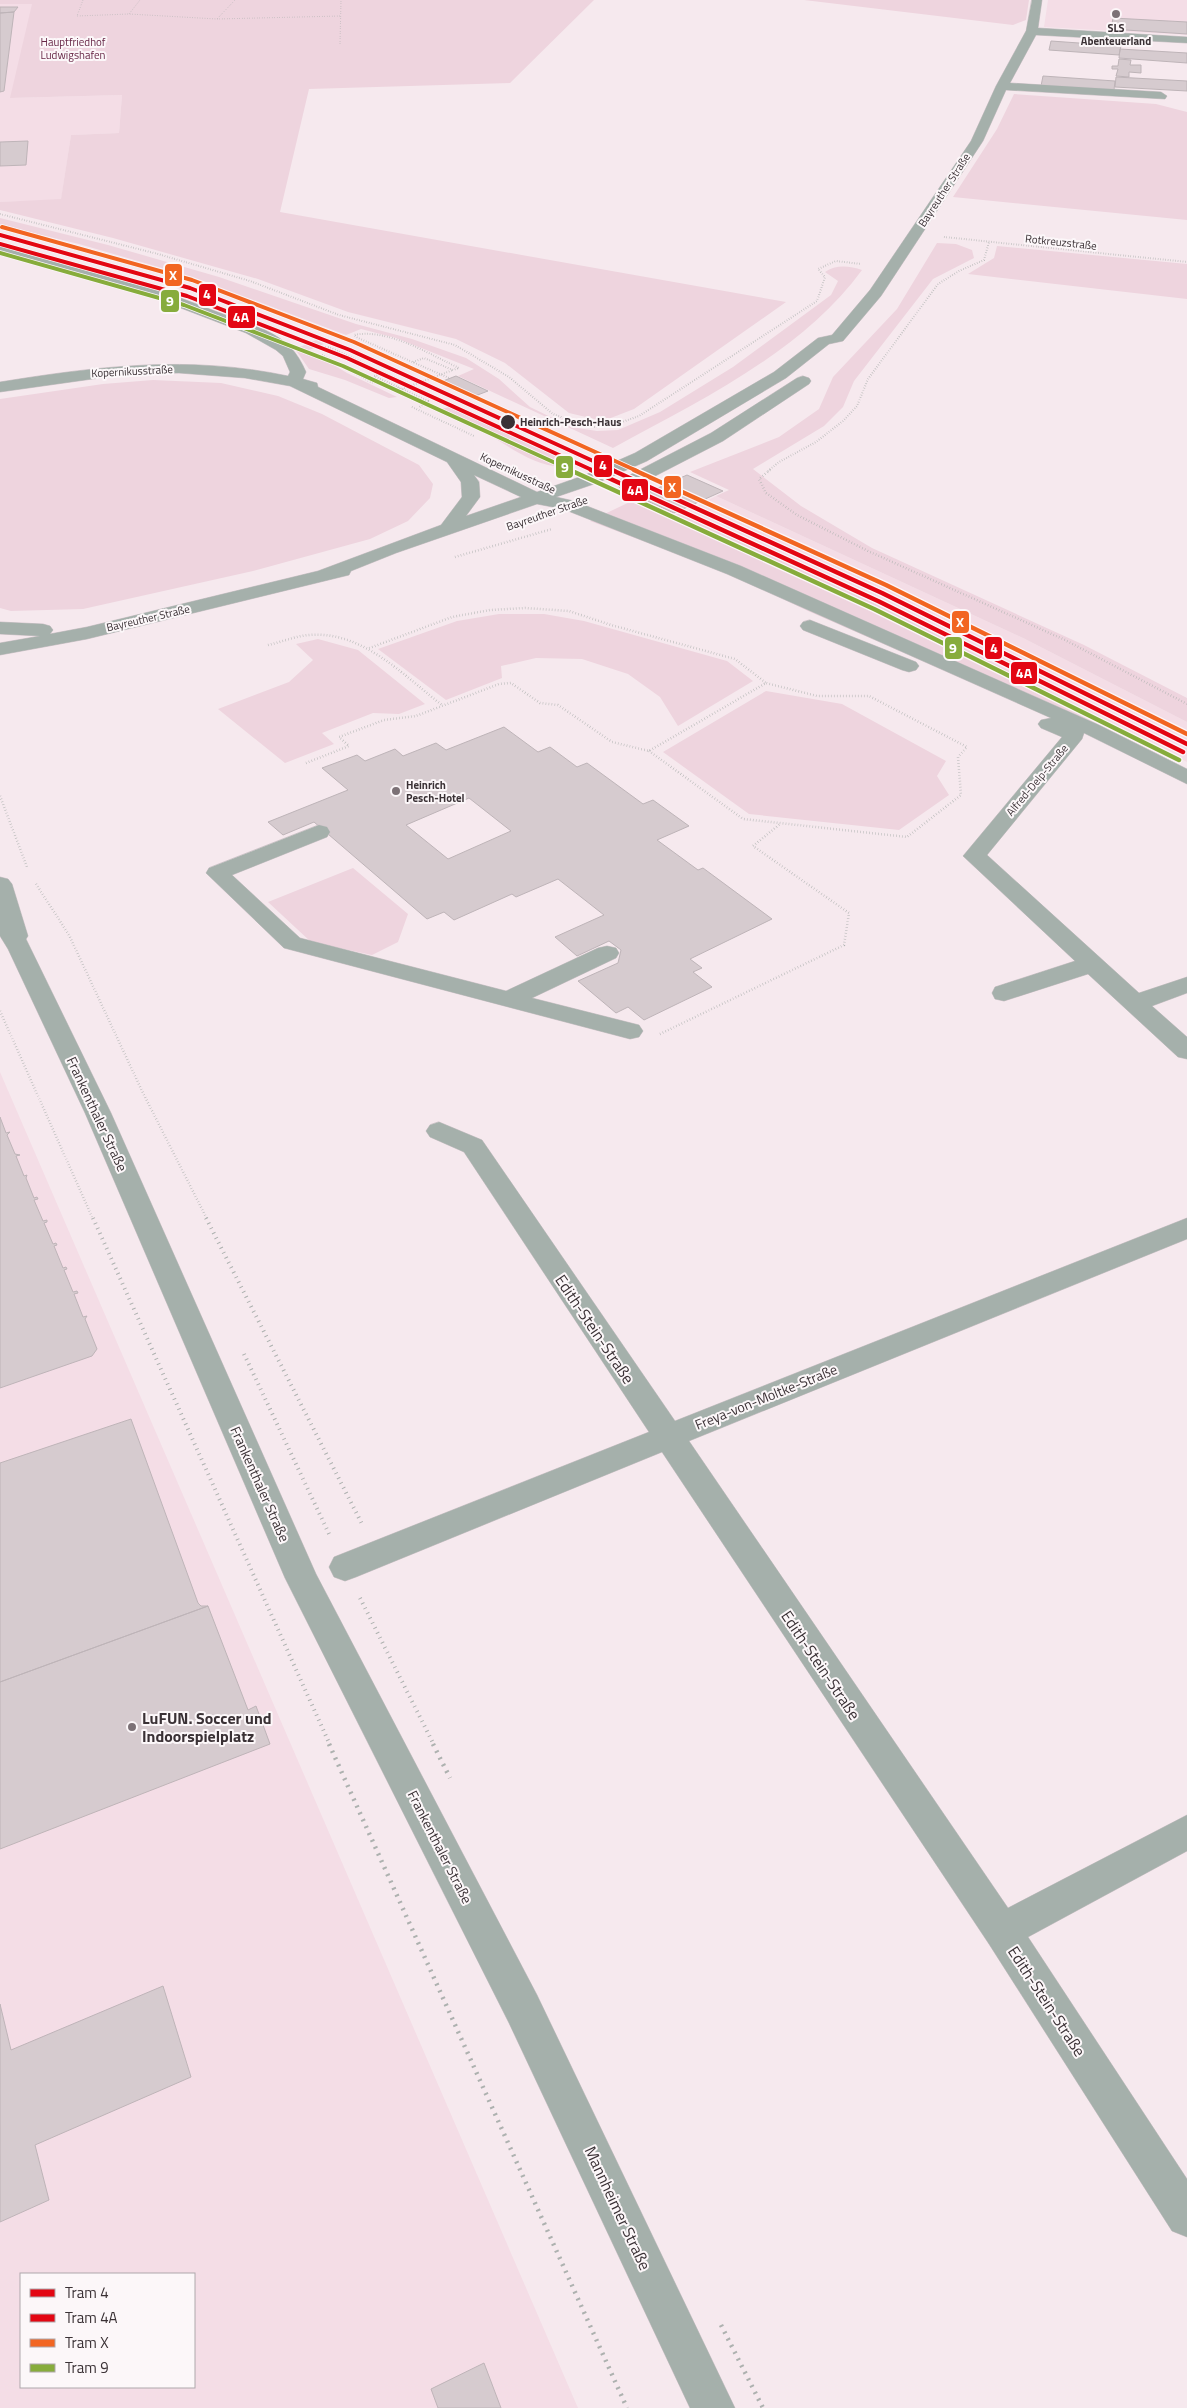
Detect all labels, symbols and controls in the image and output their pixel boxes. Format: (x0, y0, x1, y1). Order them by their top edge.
marker: SLS Abenteuerland (1110, 8, 1122, 20)
place label: SLS Abenteuerland (1081, 20, 1151, 49)
park label: Hauptfriedhof Ludwigshafen (41, 34, 106, 63)
street label: Bayreuther Straße (914, 150, 974, 230)
street label: Rotkreuzstraße (1024, 230, 1098, 254)
line badge: X (164, 263, 183, 287)
text: X (169, 264, 177, 285)
line badge: 4 (198, 283, 217, 307)
text: 4 (203, 283, 211, 304)
line badge: 9 (160, 289, 180, 313)
text: 9 (166, 290, 174, 311)
line badge: 4A (227, 305, 256, 329)
text: 4A (233, 306, 250, 327)
street label: Kopernikusstraße (91, 361, 174, 381)
marker: Heinrich-Pesch-Haus (499, 413, 517, 431)
place label: Heinrich-Pesch-Haus (520, 414, 621, 430)
street label: Kopernikusstraße (478, 448, 559, 498)
line badge: 4 (593, 454, 613, 478)
text: 4 (599, 454, 607, 475)
line badge: 9 (555, 455, 574, 479)
text: 9 (561, 456, 569, 477)
line badge: X (663, 475, 682, 499)
text: X (668, 476, 676, 497)
line badge: 4A (621, 478, 649, 502)
text: 4A (627, 479, 644, 500)
street label: Bayreuther Straße (504, 491, 590, 534)
street label: Bayreuther Straße (105, 601, 192, 635)
line badge: X (951, 610, 970, 634)
text: X (956, 611, 964, 632)
line badge: 9 (944, 636, 963, 660)
line badge: 4 (984, 636, 1003, 660)
text: 9 (949, 637, 957, 658)
text: 4 (990, 637, 998, 658)
line badge: 4A (1010, 661, 1038, 685)
text: 4A (1016, 662, 1033, 683)
street label: Alfred-Delp-Straße (1002, 740, 1072, 819)
place label: Heinrich Pesch-Hotel (406, 777, 465, 806)
marker: Heinrich Pesch-Hotel (390, 785, 402, 797)
street label: Frankenthaler Straße (62, 1053, 133, 1175)
street label: Edith-Stein-Straße (549, 1270, 641, 1388)
street label: Freya-von-Moltke-Straße (691, 1358, 840, 1435)
street label: Frankenthaler Straße (226, 1423, 295, 1545)
street label: Edith-Stein-Straße (775, 1606, 867, 1724)
place label: LuFUN. Soccer und Indoorspielplatz (142, 1706, 272, 1748)
marker: LuFUN. Soccer und Indoorspielplatz (126, 1721, 138, 1733)
street label: Frankenthaler Straße (403, 1787, 478, 1907)
street label: Edith-Stein-Straße (1002, 1941, 1092, 2061)
street label: Mannheimer Straße (579, 2142, 657, 2274)
legend (20, 2273, 195, 2388)
text: Tram 4 (65, 2281, 109, 2304)
text: Tram 4A (65, 2306, 118, 2329)
text: Tram X (65, 2331, 109, 2354)
text: Tram 9 (65, 2356, 109, 2379)

